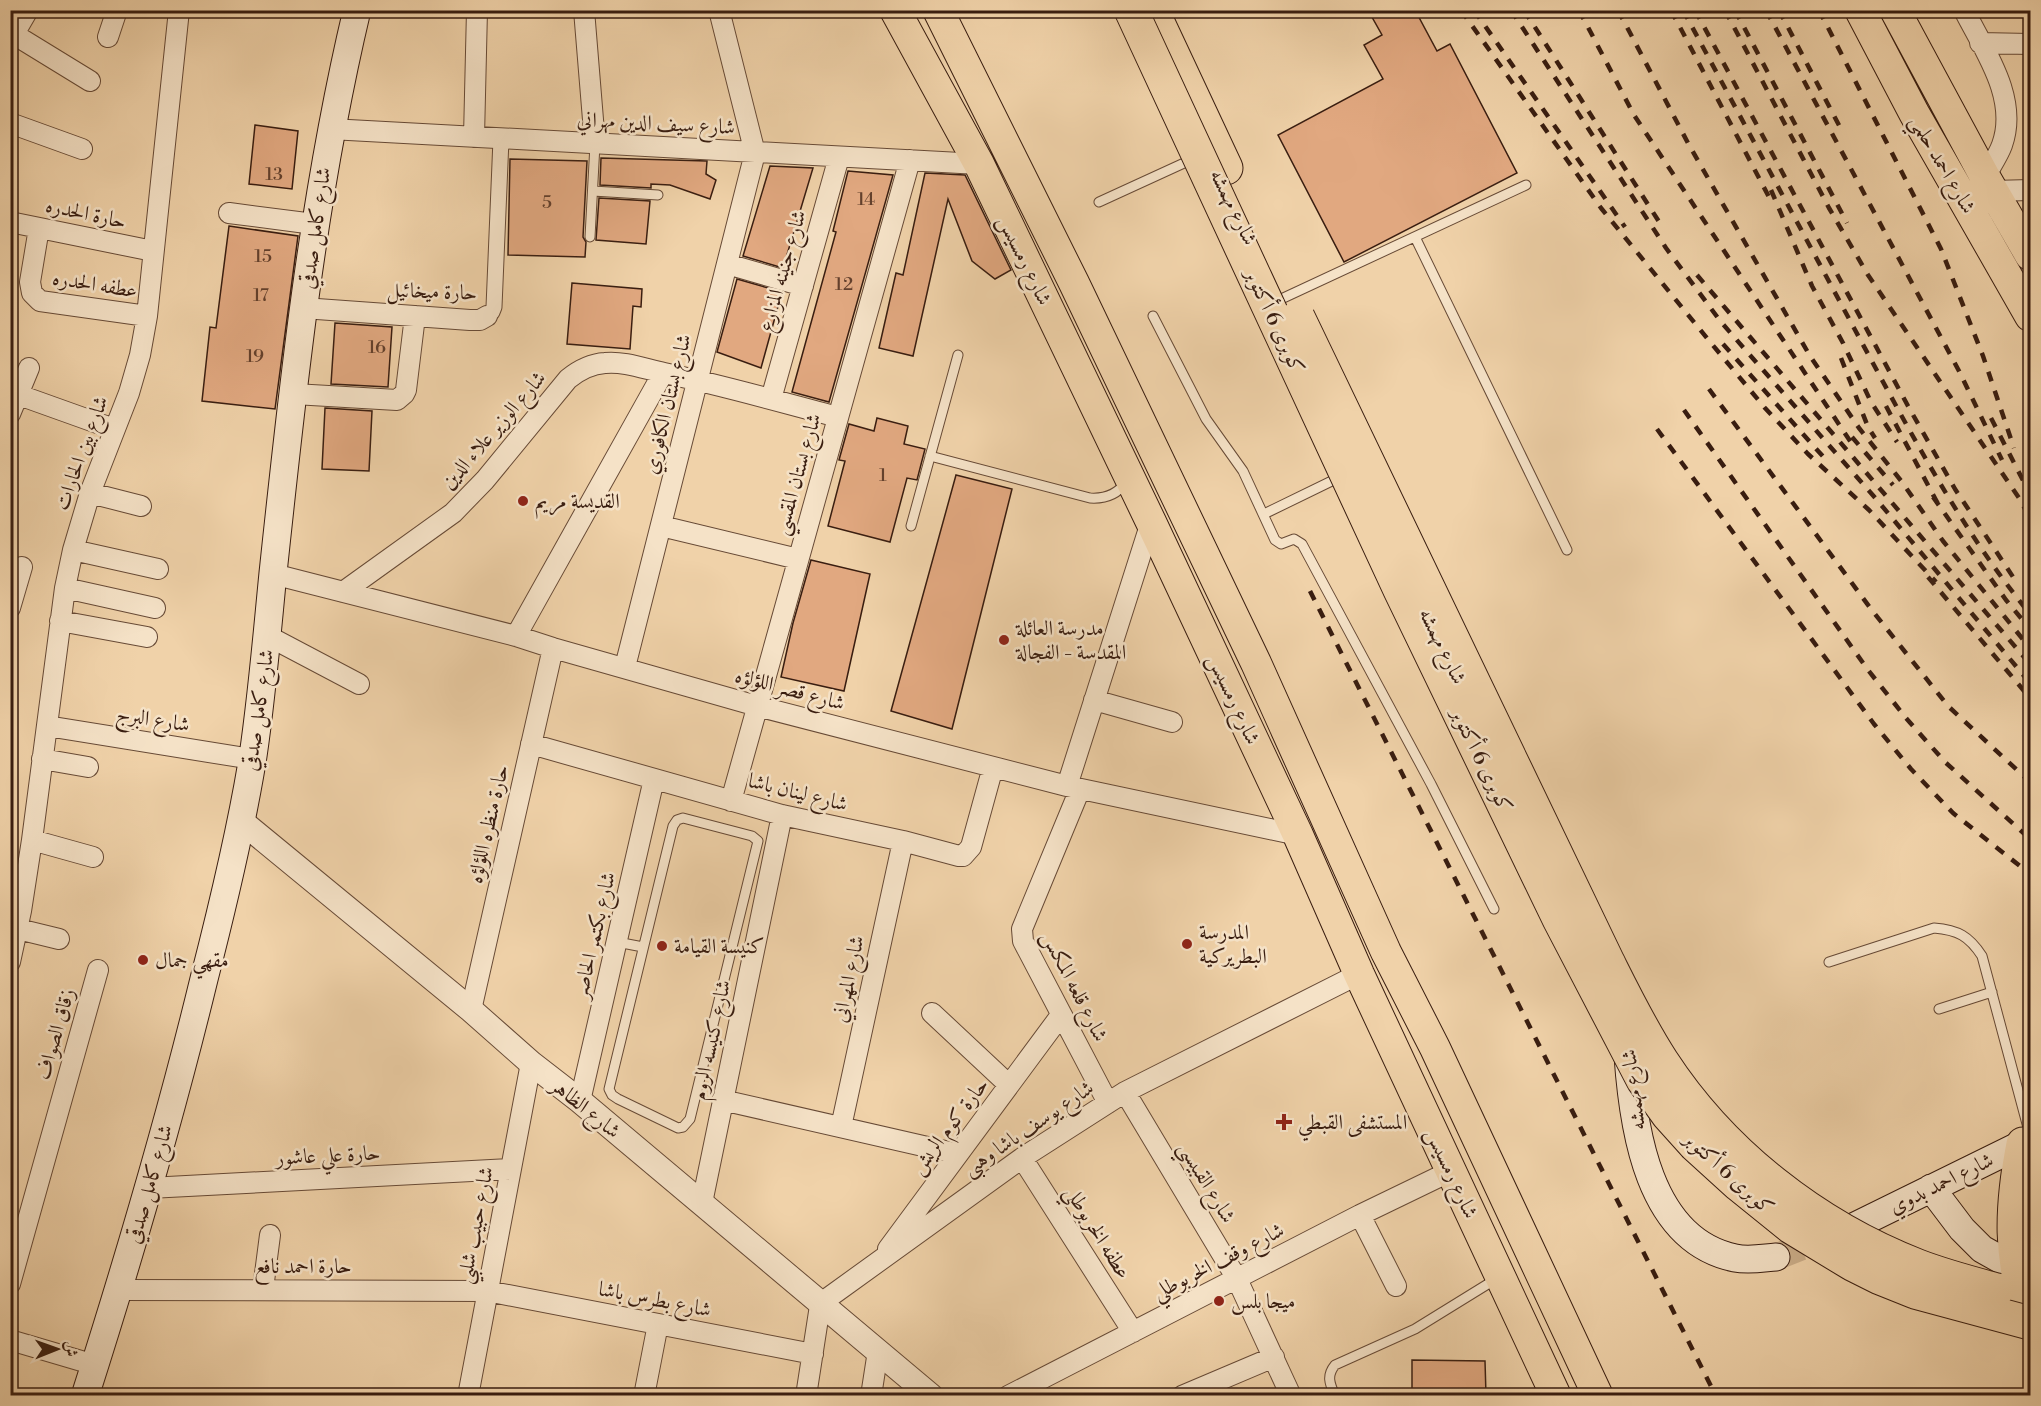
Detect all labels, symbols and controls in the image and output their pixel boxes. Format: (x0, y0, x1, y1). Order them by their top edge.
street label: شارع سيف الدين مهراني (576, 107, 736, 145)
street label: شارع احمد حلمي (1898, 110, 1981, 222)
house number: 13 (265, 163, 283, 186)
street label: شارع مهمشه (1200, 165, 1263, 252)
street label: شارع كامل صدقي (295, 166, 341, 291)
house number: 14 (857, 188, 875, 211)
house number: 5 (542, 191, 552, 214)
street label: حارة الحدره (43, 193, 129, 235)
street label: شارع جنينه المزارع (753, 207, 817, 336)
street label: شارع رمسيس (988, 211, 1057, 312)
house number: 15 (254, 245, 272, 268)
street label: كوبرى 6 أكتوبر (1238, 262, 1312, 378)
street label: عطفه الحدره (51, 265, 139, 305)
house number: 12 (835, 273, 853, 296)
street label: حارة ميخائيل (386, 277, 478, 308)
house number: 17 (253, 284, 269, 307)
street label: شارع بستان الكافوري (638, 332, 702, 478)
house number: 16 (368, 336, 386, 359)
house number: 19 (246, 345, 264, 368)
street label: شارع الوزير علاء الدين (435, 366, 555, 498)
street label: شارع بين الحارات (49, 392, 118, 516)
street label: شارع بستان المقسي (768, 410, 833, 540)
house number: 1 (879, 464, 887, 487)
place label: القديسة مريم (535, 489, 620, 519)
marker: القديسة مريم (516, 494, 530, 508)
street label: شارع مهمشه (1409, 604, 1472, 691)
place label: مدرسة العائلة المقدسة - الفجالة (1015, 616, 1126, 666)
marker: مدرسة العائلة المقدسة - الفجالة (997, 633, 1011, 647)
street label: شارع كامل صدقي (238, 648, 284, 773)
street label: شارع رمسيس (1197, 650, 1265, 751)
street label: شارع قصر اللؤلؤه (731, 663, 847, 721)
street label: شارع البرج (113, 701, 192, 744)
street label: كوبرى 6 أكتوبر (1444, 701, 1520, 817)
street label: حارة منظره اللؤلؤه (463, 762, 515, 886)
street label: شارع لينان باشا (744, 768, 850, 822)
street label: شارع بكتمر الحاصر (567, 869, 626, 1004)
place label: المدرسة البطريركية (1199, 920, 1267, 970)
street label: شارع قلعه المكس (1032, 927, 1113, 1048)
street label: شارع المهراني (827, 933, 875, 1026)
place label: كنيسة القيامة (674, 934, 765, 960)
marker: المدرسة البطريركية (1180, 937, 1194, 951)
marker: كنيسة القيامة (655, 939, 669, 953)
place label: مقهي جمال (155, 948, 229, 980)
marker: مقهي جمال (136, 953, 150, 967)
street label: شارع كنيسه الروم (687, 978, 741, 1104)
street label: زقاق الصواف (31, 986, 81, 1083)
street label: شارع مهمشه (1616, 1047, 1656, 1132)
street label: شارع الظاهر (541, 1072, 625, 1148)
street label: حارة كوم الريش (905, 1073, 998, 1183)
street label: شارع يوسف باشا وهبى (958, 1075, 1101, 1186)
place label: المستشفى القبطي (1298, 1110, 1407, 1142)
marker: المستشفى القبطي (1275, 1113, 1293, 1131)
street label: شارع كامل صدقي (121, 1122, 183, 1248)
street label: كوبرى 6 أكتوبر (1676, 1123, 1781, 1221)
street label: شارع رمسيس (1415, 1124, 1483, 1225)
street label: شارع القبيسي (1167, 1137, 1241, 1231)
street label: حارة علي عاشور (273, 1140, 381, 1178)
street label: شارع احمد بدوي (1885, 1147, 2000, 1224)
street label: شارع حبيب شلبي (452, 1164, 506, 1287)
street label: عطفه الخربوطلي (1053, 1181, 1136, 1287)
street label: شارع وقف الخربوطلي (1148, 1217, 1292, 1312)
street label: حارة احمد نافع (254, 1254, 352, 1285)
street label: شارع بطرس باشا (595, 1276, 713, 1328)
place label: ميجا بلس (1231, 1289, 1295, 1315)
marker: ميجا بلس (1212, 1294, 1226, 1308)
north arrow (27, 1319, 87, 1379)
text: ش (61, 1341, 81, 1357)

